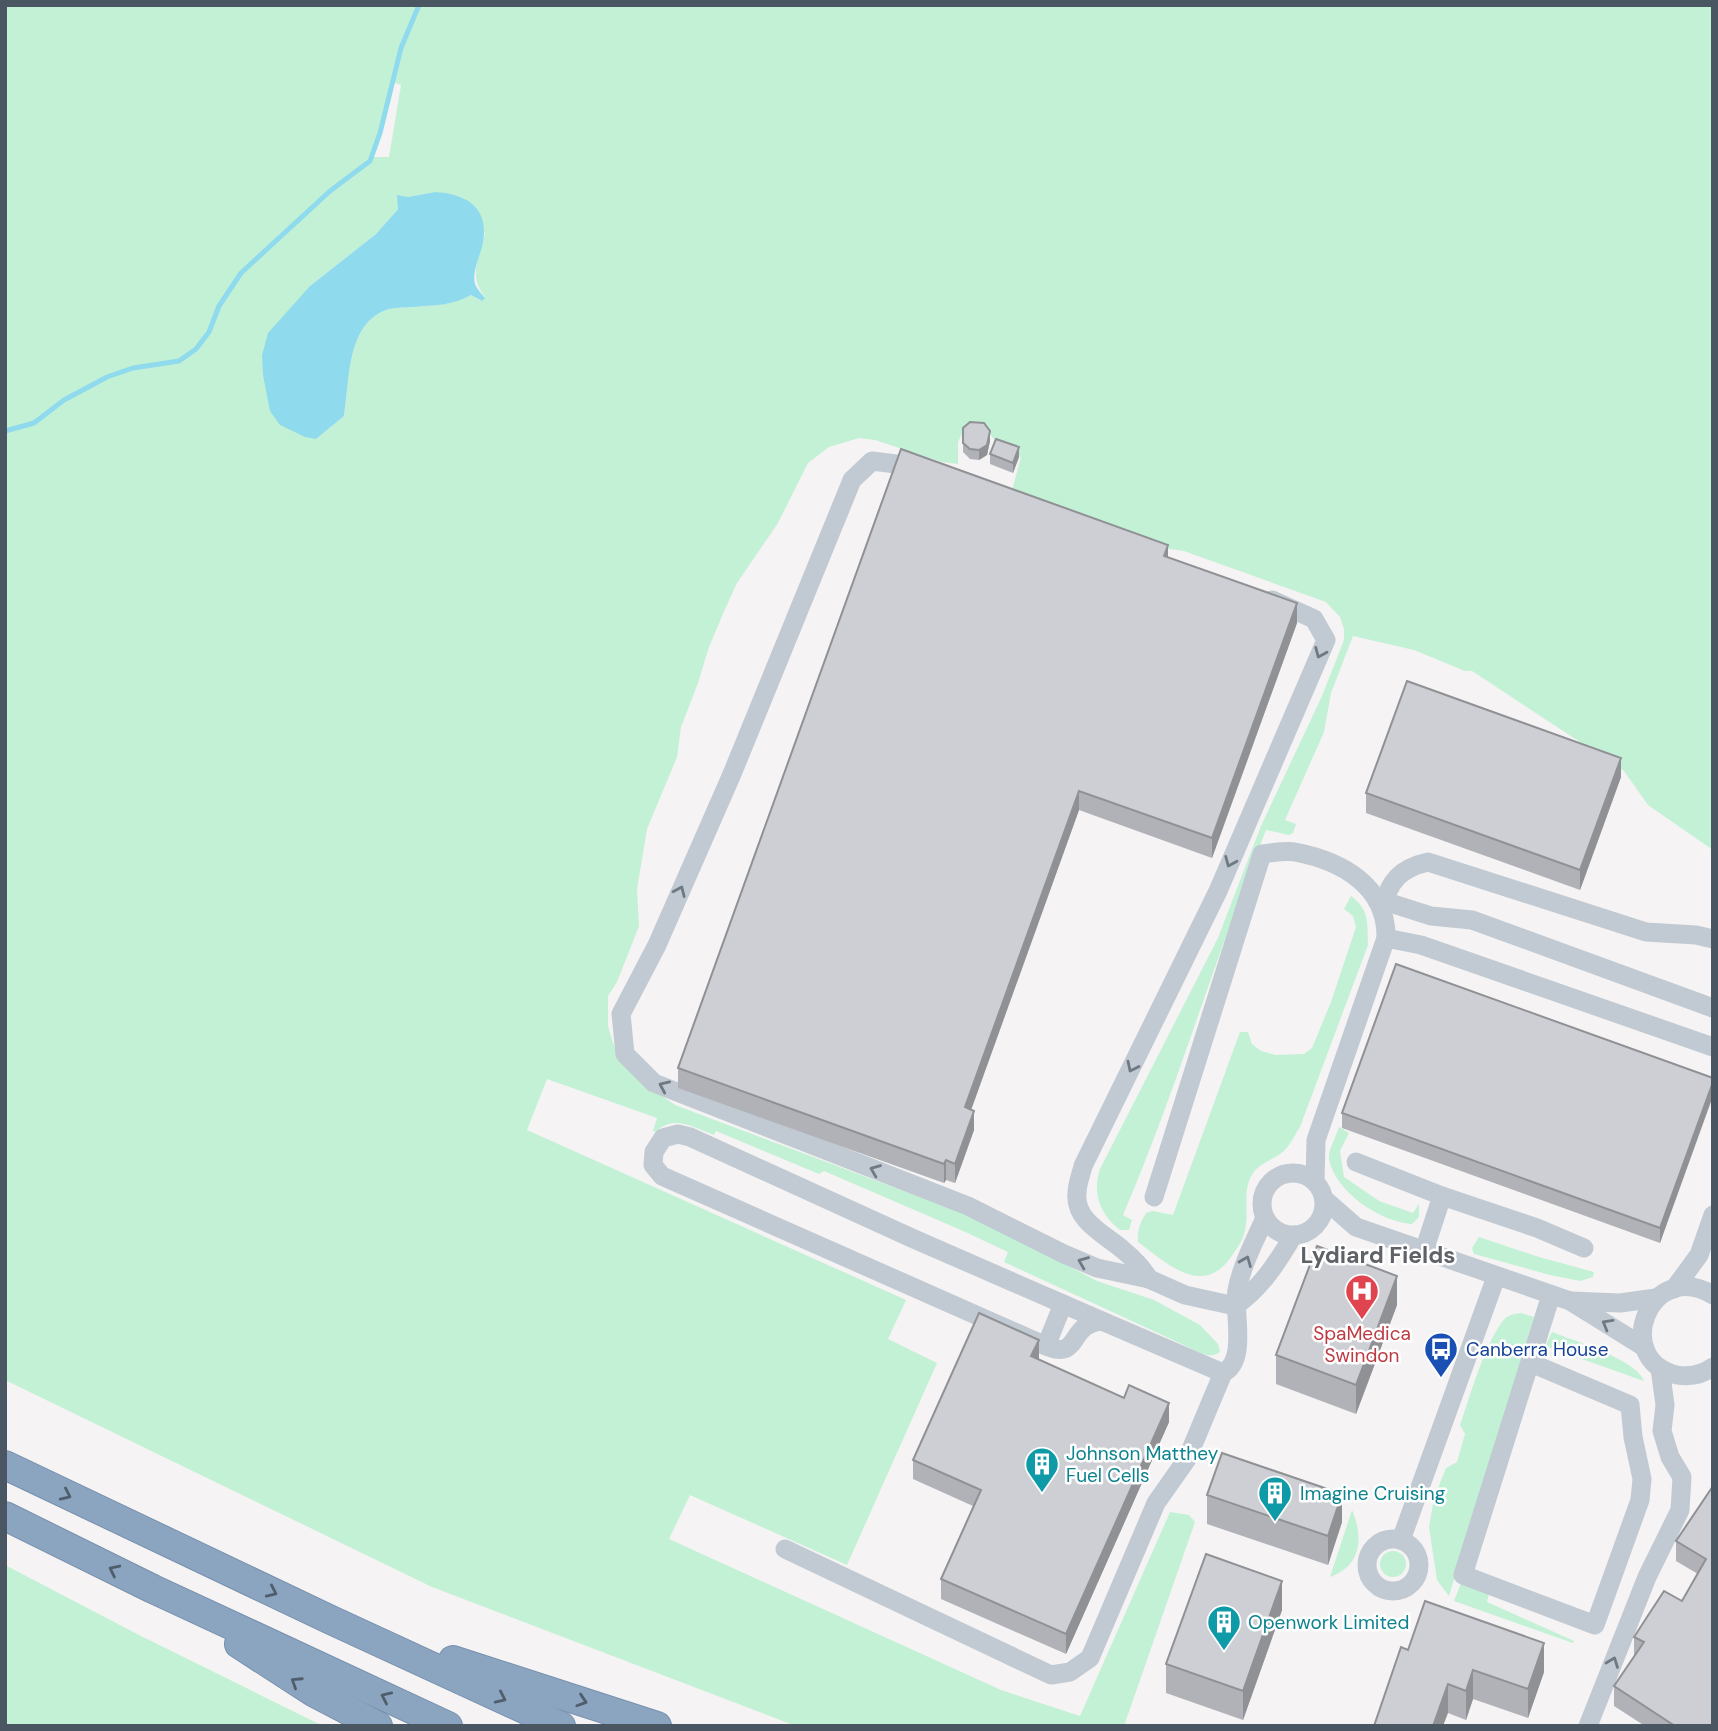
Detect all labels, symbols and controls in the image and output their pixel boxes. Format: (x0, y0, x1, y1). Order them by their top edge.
one-way arrow (1314, 646, 1328, 658)
one-way arrow (1225, 856, 1239, 868)
one-way arrow (672, 886, 686, 898)
one-way arrow (1126, 1060, 1140, 1072)
one-way arrow (659, 1080, 671, 1094)
one-way arrow (870, 1164, 882, 1178)
district label: Lydiard Fields (1300, 1240, 1456, 1270)
one-way arrow (1238, 1255, 1252, 1267)
one-way arrow (1078, 1256, 1090, 1270)
hospital icon: SpaMedica Swindon (1343, 1272, 1381, 1321)
one-way arrow (1601, 1320, 1614, 1333)
place label: SpaMedica Swindon (1313, 1321, 1411, 1368)
bus stop icon: Canberra House (1422, 1330, 1460, 1379)
place label: Canberra House (1466, 1337, 1608, 1362)
place label: Johnson Matthey Fuel Cells (1066, 1441, 1219, 1488)
building icon: Johnson Matthey Fuel Cells (1023, 1445, 1061, 1494)
building icon: Imagine Cruising (1256, 1474, 1294, 1523)
place label: Imagine Cruising (1300, 1481, 1446, 1506)
one-way arrow (59, 1487, 71, 1501)
one-way arrow (109, 1564, 121, 1578)
one-way arrow (265, 1584, 277, 1598)
building icon: Openwork Limited (1205, 1603, 1243, 1652)
place label: Openwork Limited (1248, 1610, 1409, 1635)
one-way arrow (1605, 1657, 1619, 1669)
one-way arrow (291, 1677, 304, 1690)
one-way arrow (494, 1690, 506, 1704)
one-way arrow (381, 1691, 393, 1705)
one-way arrow (576, 1693, 588, 1708)

